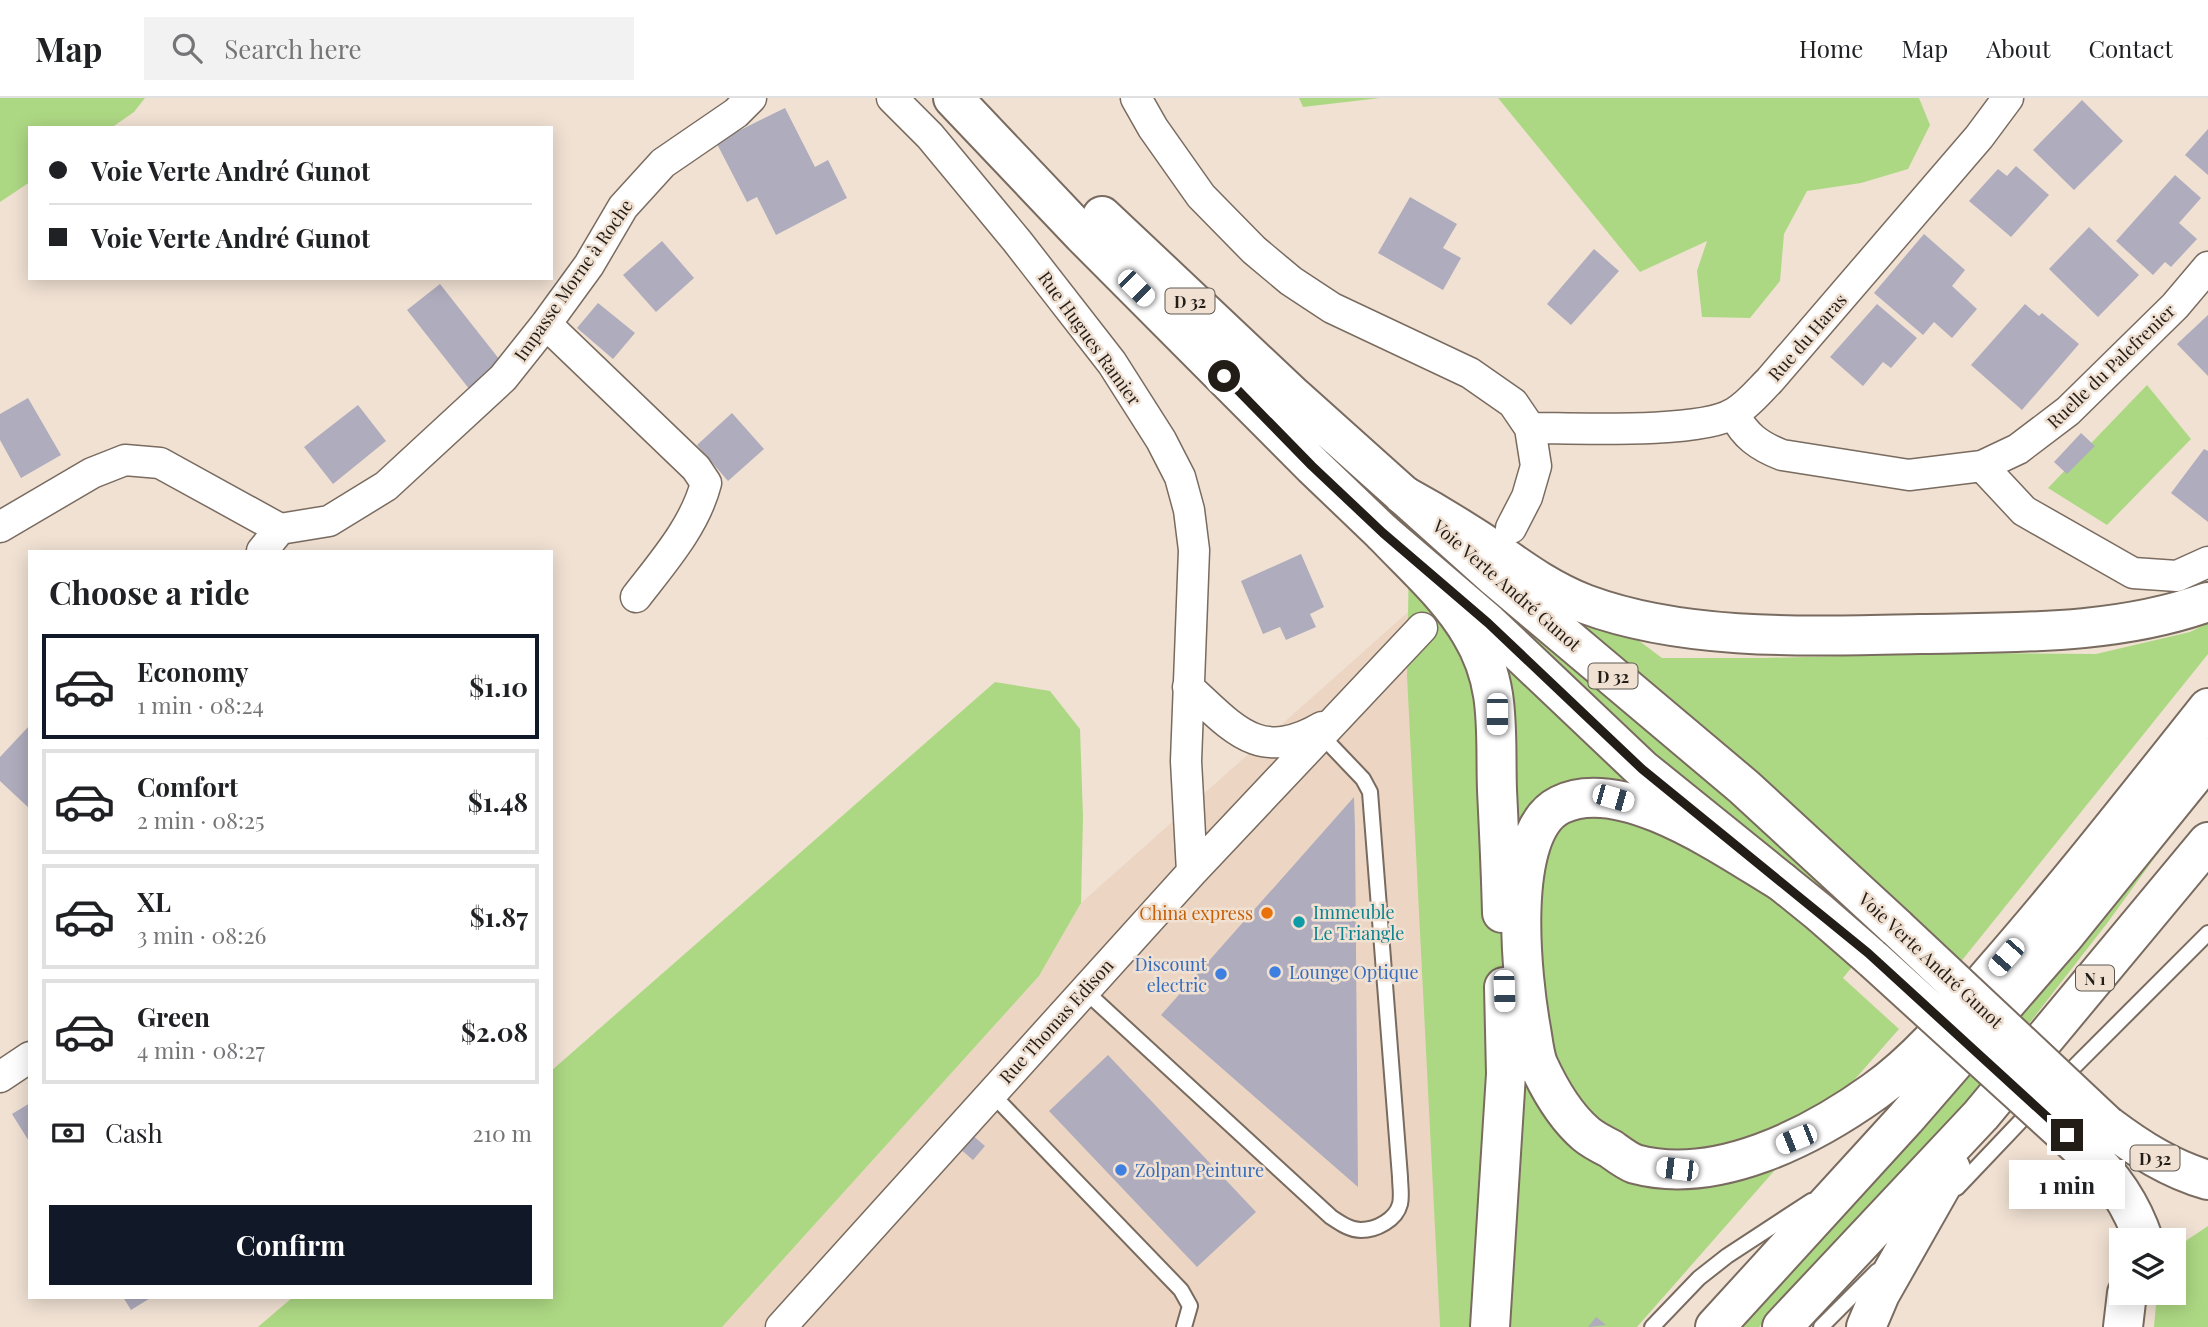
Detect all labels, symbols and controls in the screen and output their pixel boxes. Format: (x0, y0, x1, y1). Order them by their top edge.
search box (144, 17, 634, 80)
text: Map (35, 26, 102, 70)
icon: search (168, 29, 206, 67)
text: Search here (224, 31, 362, 66)
text: Home (1799, 32, 1863, 64)
text: Map (1901, 32, 1948, 64)
text: About (1986, 32, 2050, 64)
text: Contact (2088, 32, 2173, 64)
text: Voie Verte André Gunot (91, 153, 370, 188)
street label: Impasse Morne à Roche (508, 194, 638, 366)
text: Voie Verte André Gunot (91, 220, 370, 255)
street label: Rue Hugues Ramier (1033, 266, 1147, 410)
car (1114, 266, 1159, 310)
road number: D 32 (1166, 288, 1214, 314)
street label: Rue du Haras (1762, 288, 1852, 386)
street label: Ruelle du Palefrenier (2042, 298, 2180, 434)
route start (1208, 360, 1240, 392)
street label: Voie Verte André Gunot (1427, 513, 1587, 656)
text: Choose a ride (49, 570, 250, 613)
text: Economy (137, 654, 248, 689)
icon: car (53, 655, 116, 718)
road number: D 32 (1588, 664, 1638, 688)
text: $1.10 (469, 669, 528, 704)
text: 1 min · 08:24 (137, 689, 264, 720)
car (1487, 693, 1508, 735)
text: Comfort (137, 769, 238, 804)
icon: car (53, 770, 116, 833)
car (1590, 782, 1637, 814)
text: $1.48 (468, 784, 528, 819)
text: 2 min · 08:25 (137, 804, 265, 835)
text: XL (137, 884, 171, 919)
icon: car (53, 885, 116, 948)
street label: Voie Verte André Gunot (1853, 886, 2009, 1034)
text: $1.87 (470, 899, 528, 934)
place label: Immeuble Le Triangle (1313, 900, 1404, 945)
place label: China express (1139, 901, 1253, 925)
marker: China express (1259, 905, 1275, 921)
marker: Immeuble Le Triangle (1291, 914, 1307, 930)
text: 3 min · 08:26 (137, 919, 266, 950)
car (1985, 934, 2028, 980)
place label: Discount electric (1134, 952, 1208, 997)
street label: Rue Thomas Edison (994, 953, 1118, 1088)
place label: Lounge Optique (1289, 960, 1419, 984)
marker: Lounge Optique (1267, 964, 1283, 980)
road number: N 1 (2076, 965, 2114, 990)
marker: Discount electric (1213, 966, 1229, 982)
car (1493, 970, 1516, 1012)
text: Green (137, 999, 210, 1034)
icon: car (53, 1000, 116, 1063)
text: $2.08 (461, 1014, 528, 1049)
text: 4 min · 08:27 (137, 1034, 265, 1065)
icon: cash (49, 1114, 87, 1152)
text: Cash (105, 1115, 163, 1150)
text: 210 m (473, 1117, 532, 1148)
route end (2051, 1119, 2083, 1151)
car (1773, 1121, 1820, 1157)
road number: D 32 (2130, 1146, 2180, 1170)
car (1655, 1156, 1700, 1182)
place label: Zolpan Peinture (1135, 1158, 1264, 1182)
callout: 1 min (2009, 1160, 2125, 1208)
marker: Zolpan Peinture (1113, 1162, 1129, 1178)
text: 1 min (2039, 1169, 2095, 1200)
button: Confirm (49, 1205, 532, 1285)
map controls (2109, 1228, 2186, 1305)
button: layers (2109, 1228, 2186, 1305)

